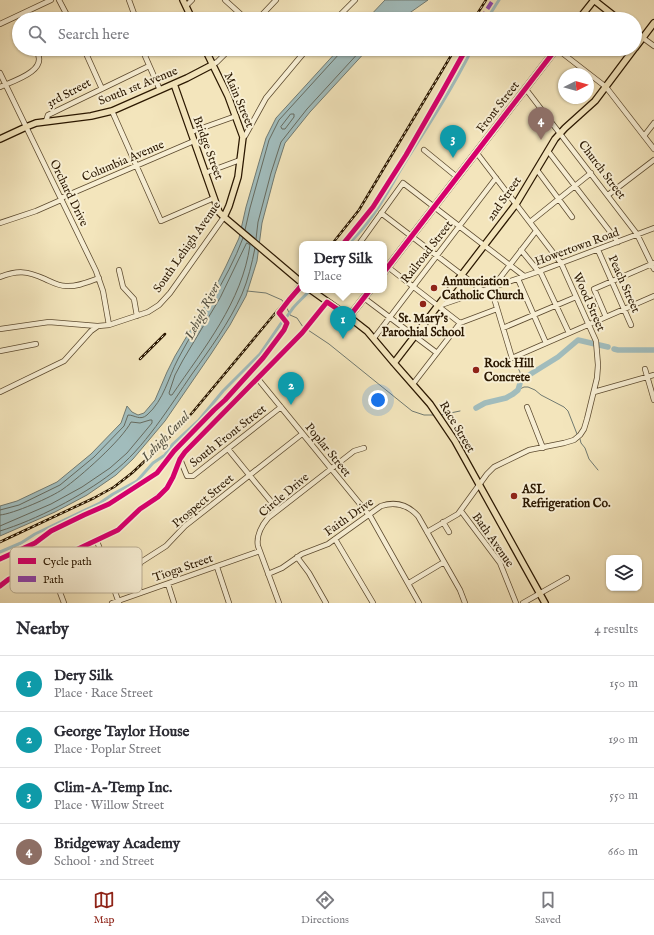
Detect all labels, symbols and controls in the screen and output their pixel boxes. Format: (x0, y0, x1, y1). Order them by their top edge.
search box (12, 12, 642, 56)
icon: search (26, 23, 48, 45)
text: Search here (58, 25, 129, 44)
street label: South 1st Avenue (96, 63, 180, 109)
north arrow (558, 68, 594, 104)
street label: Main Street (221, 70, 257, 130)
street label: 3rd Street (44, 75, 94, 111)
street label: Front Street (473, 78, 523, 136)
pin: 4 (528, 107, 554, 140)
street label: Bridge Street (190, 114, 226, 182)
pin: 3 (440, 125, 466, 158)
street label: Columbia Avenue (80, 137, 167, 185)
street label: Church Street (575, 138, 629, 202)
street label: Orchard Drive (46, 157, 92, 229)
street label: 2nd Street (483, 174, 525, 224)
street label: South Lehigh Avenue (150, 198, 224, 295)
street label: Railroad Street (398, 218, 456, 286)
street label: Howertown Road (533, 225, 622, 269)
popup (299, 241, 387, 293)
text: Dery Silk (314, 249, 372, 268)
street label: Peach Street (605, 253, 643, 315)
text: Place (314, 268, 342, 285)
street label: Wood Street (569, 270, 609, 334)
place label: Annunciation Catholic Church (441, 274, 525, 303)
water label: Lehigh River (181, 279, 226, 344)
marker: Annunciation Catholic Church (429, 283, 439, 293)
marker: St. Mary's Parochial School (418, 299, 428, 309)
pin: 1 (330, 306, 356, 339)
place label: St. Mary's Parochial School (382, 311, 465, 340)
place label: Rock Hill Concrete (484, 356, 535, 385)
marker: Rock Hill Concrete (471, 365, 481, 375)
pin: 2 (278, 372, 304, 405)
your location (368, 390, 388, 410)
street label: Race Street (436, 399, 478, 455)
street label: South Front Street (187, 401, 269, 471)
water label: Lehigh Canal (138, 408, 195, 467)
street label: Poplar Street (301, 420, 354, 481)
street label: Circle Drive (256, 469, 312, 520)
street label: Prospect Street (169, 471, 237, 532)
place label: ASL Refrigeration Co. (521, 482, 611, 512)
marker: ASL Refrigeration Co. (509, 491, 519, 501)
street label: Faith Drive (321, 494, 377, 539)
street label: Bath Avenue (469, 510, 517, 570)
legend (10, 547, 142, 593)
street label: Tioga Street (151, 551, 215, 585)
text: Cycle path (43, 555, 92, 569)
map controls (606, 555, 642, 591)
button: layers (606, 555, 642, 591)
text: Path (43, 573, 64, 587)
text: Nearby (16, 619, 69, 640)
text: 4 results (594, 621, 638, 638)
text: Dery Silk (54, 666, 113, 685)
text: 1 (27, 675, 31, 692)
text: 150 m (609, 675, 638, 692)
text: Place · Race Street (54, 685, 153, 702)
text: George Taylor House (54, 722, 189, 741)
text: 2 (26, 731, 32, 748)
text: 190 m (608, 731, 638, 748)
text: Place · Poplar Street (54, 741, 161, 758)
text: Clim-A-Temp Inc. (54, 778, 172, 797)
text: 3 (27, 787, 31, 804)
text: 550 m (609, 787, 638, 804)
text: Place · Willow Street (54, 797, 164, 814)
text: Bridgeway Academy (54, 834, 180, 853)
text: 4 (26, 843, 32, 860)
text: 660 m (608, 843, 638, 860)
text: School · 2nd Street (54, 853, 154, 870)
tab: Map (93, 889, 115, 927)
tab: Directions (301, 889, 349, 927)
tab: Saved (535, 889, 561, 927)

